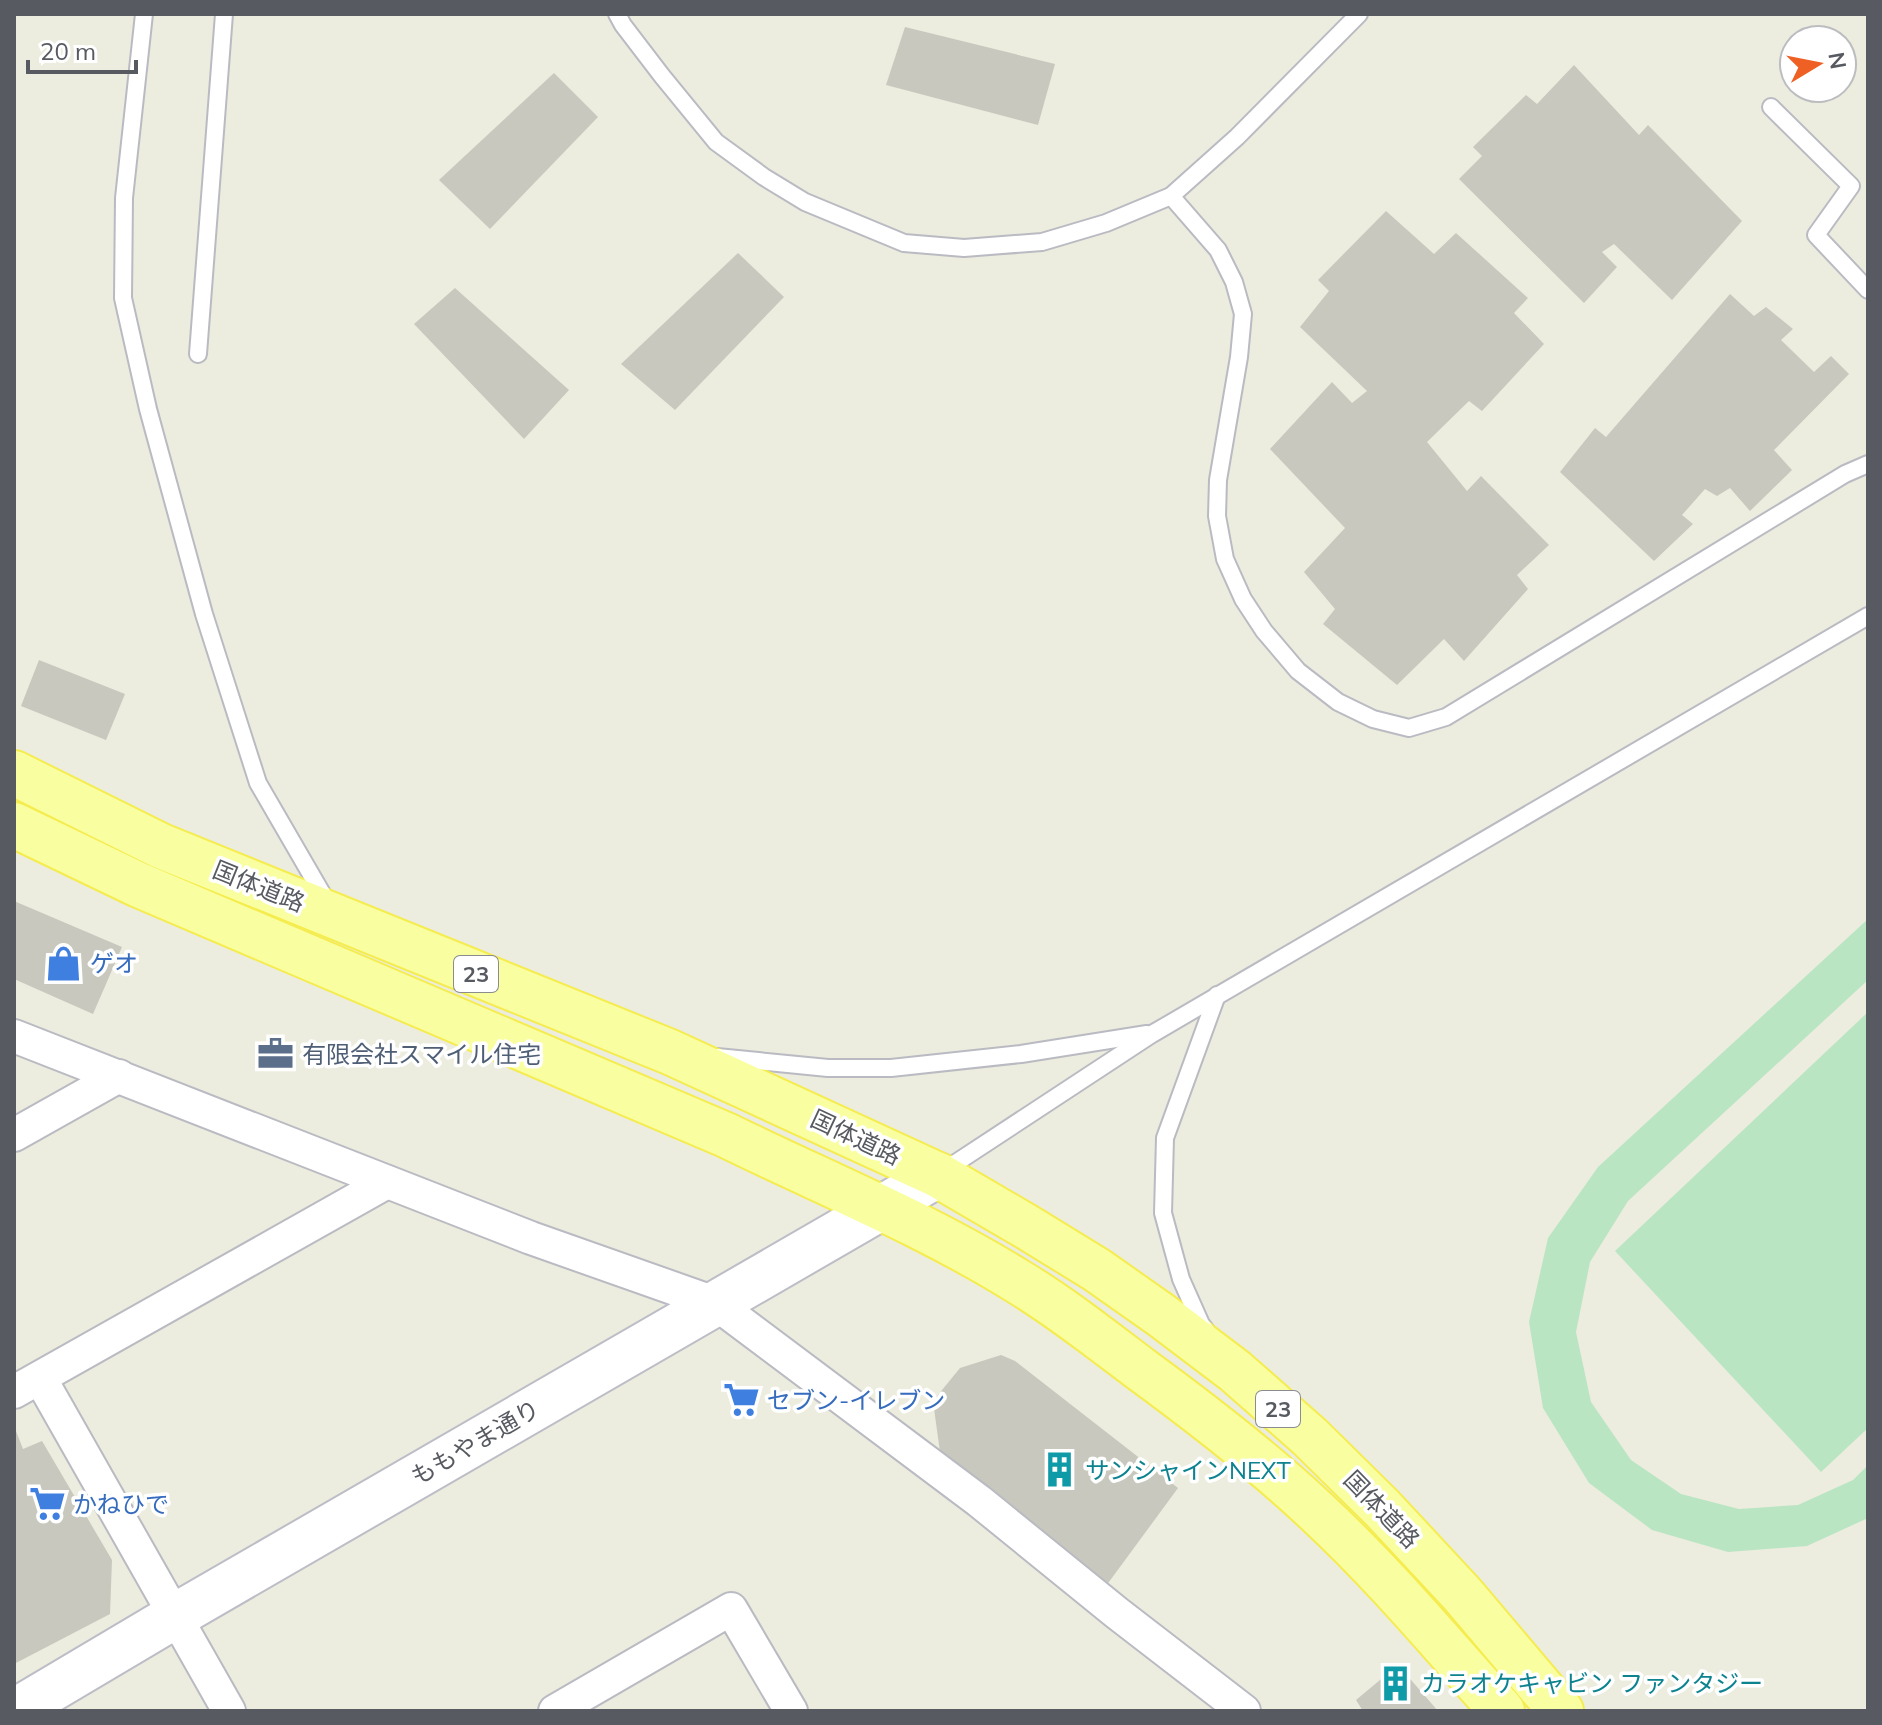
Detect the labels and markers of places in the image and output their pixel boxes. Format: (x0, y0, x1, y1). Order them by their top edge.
shop icon: ゲオ (45, 944, 83, 982)
place label: ゲオ (90, 948, 138, 978)
office icon: 有限会社スマイル住宅 (257, 1035, 295, 1073)
place label: 有限会社スマイル住宅 (302, 1039, 541, 1069)
supermarket icon: セブン-イレブン (722, 1381, 760, 1419)
place label: セブン-イレブン (767, 1385, 945, 1415)
building icon: サンシャインNEXT (1040, 1451, 1078, 1489)
place label: サンシャインNEXT (1085, 1455, 1292, 1485)
supermarket icon: かねひで (28, 1485, 66, 1523)
place label: かねひで (73, 1489, 169, 1519)
building icon: カラオケキャビン ファンタジー (1376, 1664, 1414, 1702)
place label: カラオケキャビン ファンタジー (1421, 1668, 1763, 1698)

